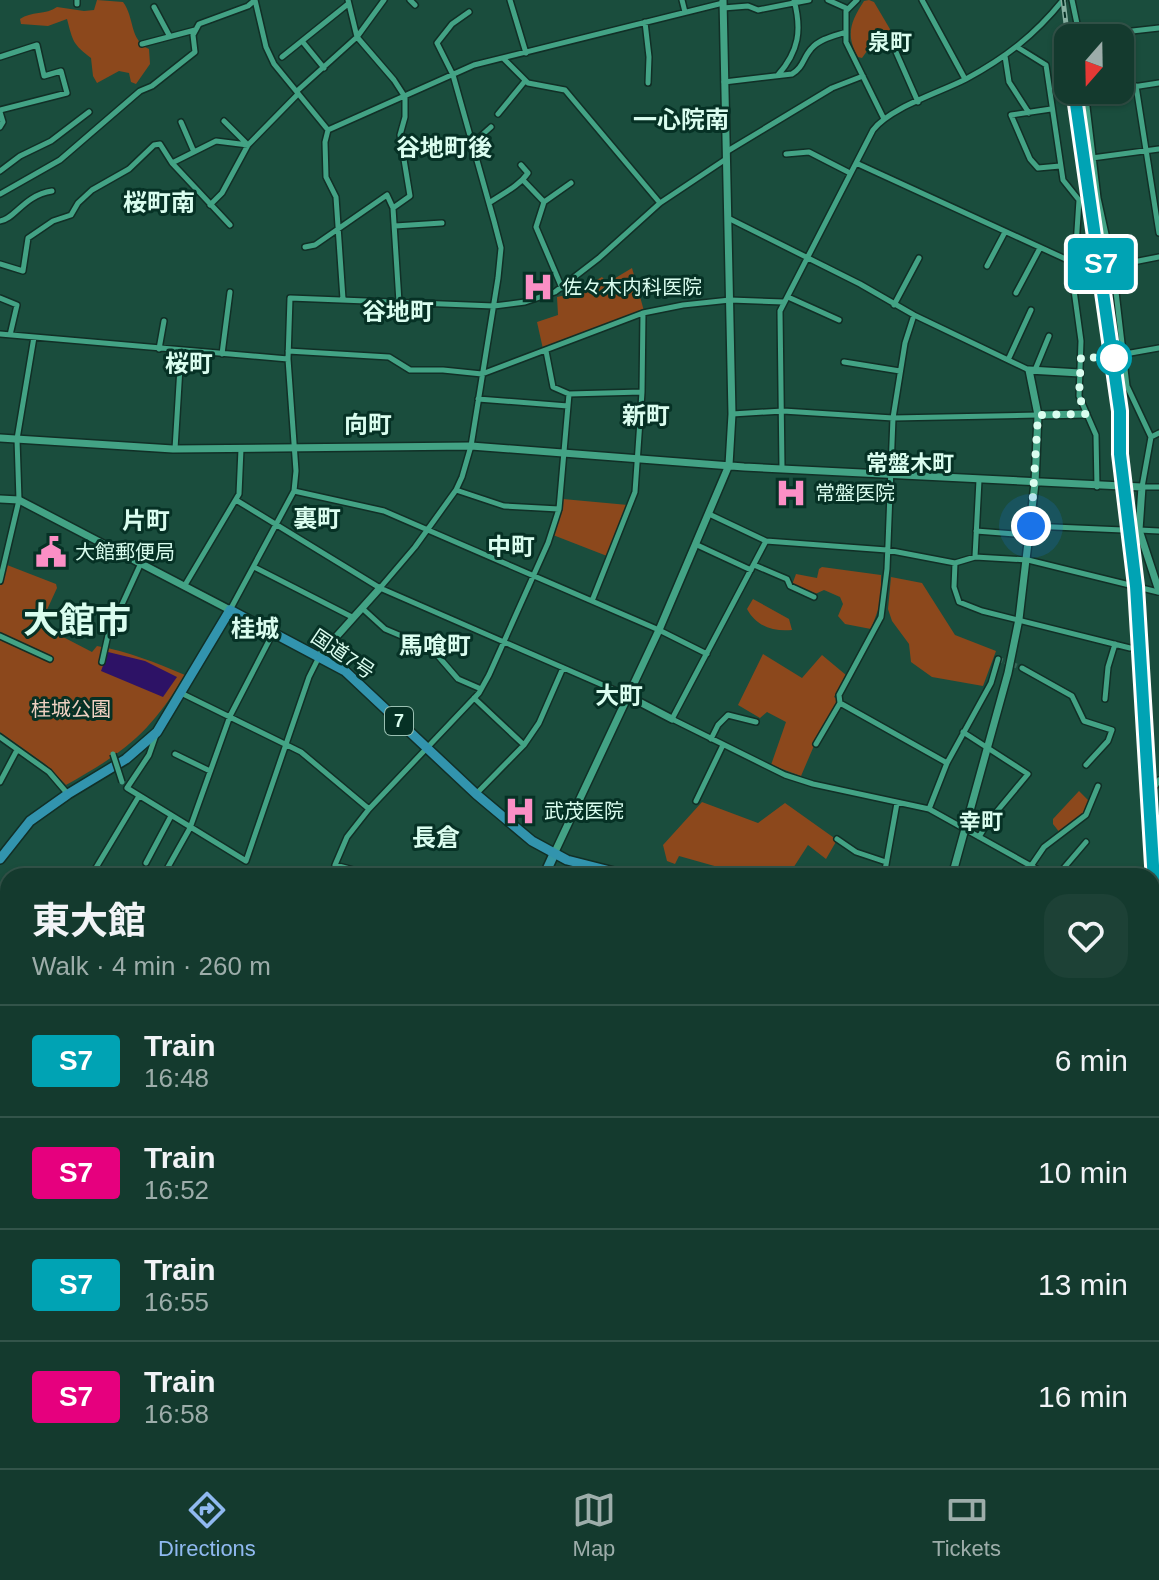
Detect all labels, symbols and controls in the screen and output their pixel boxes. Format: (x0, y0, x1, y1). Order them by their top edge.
north arrow (1054, 24, 1134, 104)
map controls (1054, 24, 1134, 104)
district label: 泉町 (868, 30, 912, 55)
district label: 一心院南 (633, 106, 729, 133)
district label: 谷地町後 (396, 134, 492, 161)
district label: 桜町南 (123, 189, 195, 216)
line badge: S7 (1065, 238, 1137, 290)
text: S7 (1084, 248, 1118, 279)
hospital icon: 佐々木内科医院 (521, 270, 555, 304)
place label: 佐々木内科医院 (562, 276, 702, 298)
district label: 谷地町 (362, 298, 434, 325)
unlabelled marker (1097, 341, 1131, 375)
district label: 桜町 (165, 350, 213, 377)
district label: 新町 (622, 402, 670, 429)
district label: 向町 (344, 411, 392, 438)
district label: 常盤木町 (866, 451, 954, 476)
hospital icon: 常盤医院 (774, 476, 808, 510)
place label: 常盤医院 (815, 482, 895, 504)
district label: 裏町 (293, 505, 341, 532)
your location (1011, 506, 1051, 546)
district label: 片町 (122, 507, 170, 534)
district label: 中町 (487, 533, 535, 560)
public building icon: 大館郵便局 (34, 535, 68, 569)
place label: 大館郵便局 (75, 541, 175, 563)
district label: 大館市 (23, 600, 131, 641)
district label: 桂城 (231, 615, 279, 642)
street label: 国道7号 (307, 625, 379, 683)
district label: 馬喰町 (399, 632, 471, 659)
district label: 大町 (595, 682, 643, 709)
park label: 桂城公園 (31, 698, 111, 720)
road number: 7 (385, 707, 413, 735)
hospital icon: 武茂医院 (503, 794, 537, 828)
place label: 武茂医院 (544, 800, 624, 822)
district label: 幸町 (959, 809, 1003, 834)
district label: 長倉 (412, 824, 460, 851)
button: heart (1044, 894, 1128, 978)
text: 東大館 (32, 900, 146, 942)
text: Walk · 4 min · 260 m (32, 951, 271, 981)
text: Train (144, 1029, 216, 1062)
text: 6 min (1055, 1044, 1128, 1077)
text: S7 (59, 1045, 93, 1076)
text: 16:48 (144, 1063, 209, 1093)
text: Train (144, 1141, 216, 1174)
text: 10 min (1038, 1156, 1128, 1189)
text: S7 (59, 1157, 93, 1188)
text: 16:52 (144, 1175, 209, 1205)
text: Train (144, 1253, 216, 1286)
text: 13 min (1038, 1268, 1128, 1301)
text: S7 (59, 1269, 93, 1300)
text: 16:55 (144, 1287, 209, 1317)
text: Train (144, 1365, 216, 1398)
text: 16 min (1038, 1380, 1128, 1413)
text: S7 (59, 1381, 93, 1412)
text: 16:58 (144, 1399, 209, 1429)
tab: Directions (158, 1488, 256, 1562)
tab: Map (572, 1488, 616, 1562)
tab: Tickets (932, 1488, 1001, 1562)

